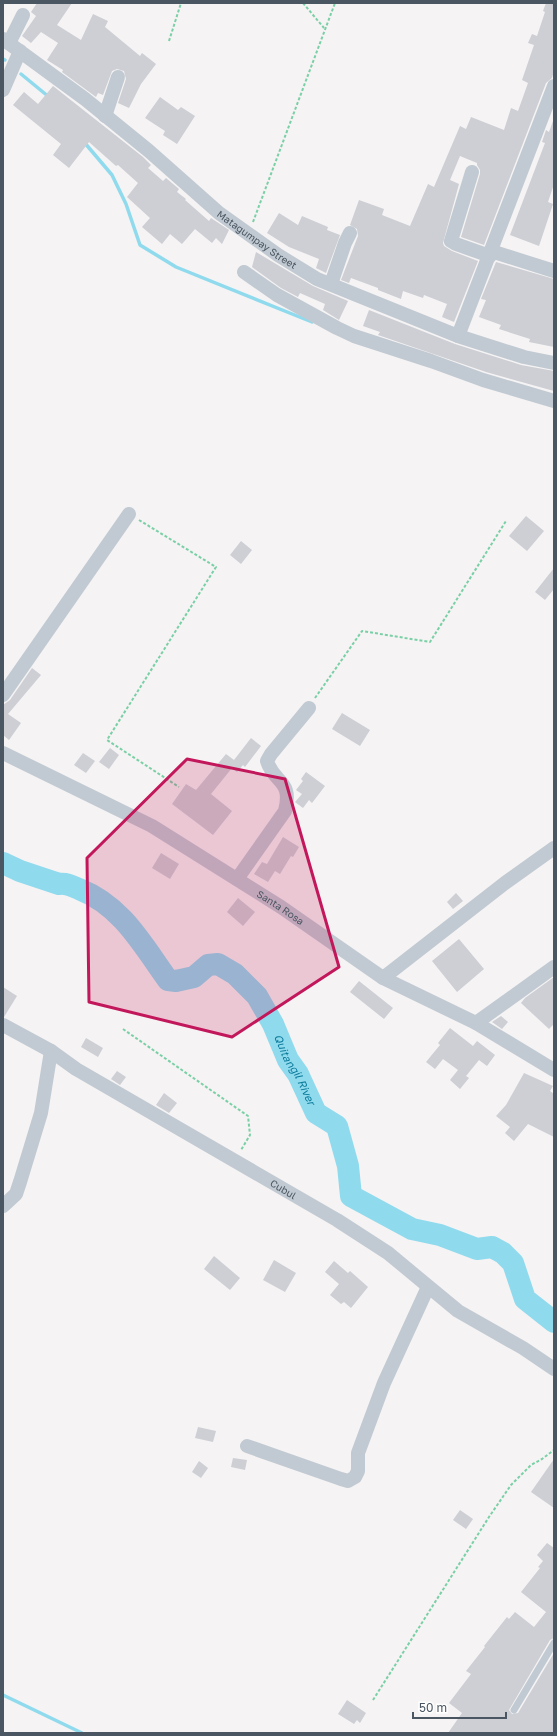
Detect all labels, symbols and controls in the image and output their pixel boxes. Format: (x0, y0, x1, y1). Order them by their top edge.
street label: Matagumpay Street (215, 208, 299, 271)
street label: Santa Rosa (255, 887, 306, 927)
water label: Quitangil River (272, 1032, 319, 1109)
street label: Cubul (268, 1177, 299, 1201)
scale bar (413, 1694, 506, 1720)
text: 50 m (419, 1700, 447, 1715)

